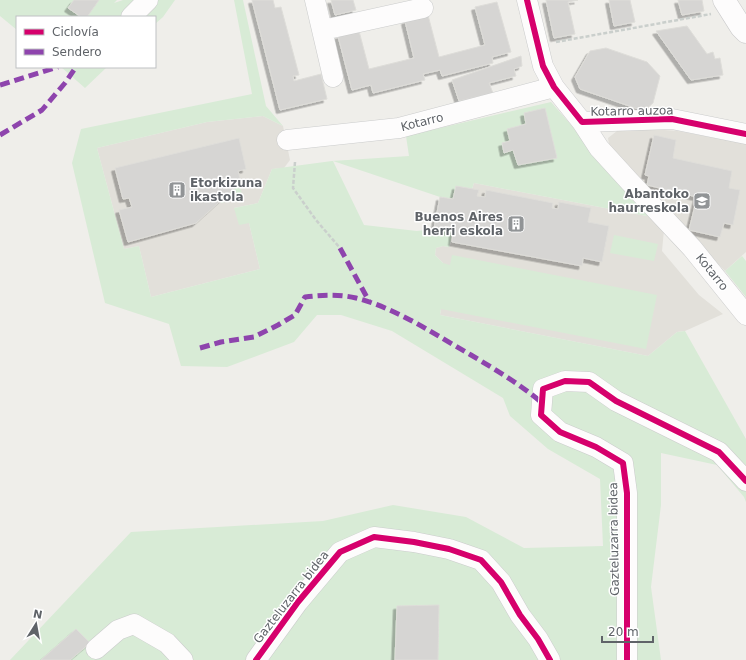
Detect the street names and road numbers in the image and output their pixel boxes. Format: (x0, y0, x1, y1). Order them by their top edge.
street label: Kotarro auzoa (590, 103, 674, 119)
street label: Kotarro (399, 110, 445, 134)
street label: Kotarro (693, 251, 731, 293)
street label: Gazteluzarra bidea (606, 482, 622, 596)
street label: Gazteluzarra bidea (250, 548, 332, 646)

